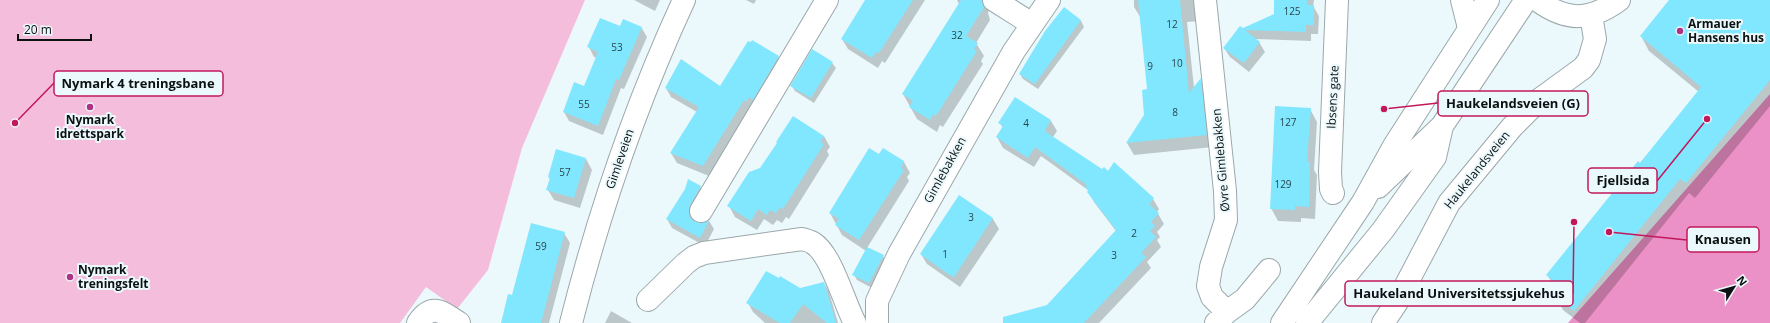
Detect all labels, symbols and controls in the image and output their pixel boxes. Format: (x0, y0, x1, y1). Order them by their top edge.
house number: 125 (1283, 4, 1301, 18)
place label: Armauer Hansens hus (1688, 15, 1764, 46)
scale bar (18, 16, 91, 42)
house number: 12 (1166, 17, 1178, 31)
text: 20 m (24, 21, 52, 38)
marker: Armauer Hansens hus (1675, 26, 1685, 36)
house number: 32 (951, 28, 963, 42)
house number: 53 (611, 40, 623, 54)
house number: 10 (1171, 56, 1183, 70)
house number: 9 (1147, 59, 1153, 73)
street label: Ibsens gate (1322, 65, 1343, 129)
callout: Nymark 4 treningsbane (54, 71, 223, 96)
text: Nymark 4 treningsbane (61, 74, 215, 92)
callout: Haukelandsveien (G) (1438, 91, 1588, 116)
text: Haukelandsveien (G) (1446, 94, 1580, 112)
house number: 55 (578, 97, 590, 111)
marker: Nymark idrettspark (85, 102, 95, 112)
house number: 8 (1172, 105, 1178, 119)
street label: Øvre Gimlebakken (1208, 108, 1233, 212)
place label: Nymark idrettspark (56, 111, 125, 142)
house number: 127 (1279, 115, 1297, 129)
house number: 4 (1023, 116, 1029, 130)
street label: Gimleveien (601, 127, 638, 191)
street label: Haukelandsveien (1440, 127, 1513, 212)
street label: Gimlebakken (919, 134, 970, 206)
house number: 57 (559, 165, 571, 179)
callout: Fjellsida (1588, 168, 1657, 193)
text: Fjellsida (1596, 171, 1650, 189)
house number: 129 (1274, 177, 1292, 191)
house number: 3 (968, 210, 974, 224)
house number: 2 (1131, 226, 1137, 240)
callout: Knausen (1687, 227, 1759, 252)
text: Knausen (1695, 230, 1751, 248)
house number: 59 (535, 239, 547, 253)
house number: 1 (942, 247, 948, 261)
house number: 3 (1111, 248, 1117, 262)
place label: Nymark treningsfelt (78, 261, 149, 292)
north arrow (1714, 267, 1754, 307)
marker: Nymark treningsfelt (65, 272, 75, 282)
text: N (1734, 273, 1751, 289)
callout: Haukeland Universitetssjukehus (1345, 281, 1573, 306)
text: Haukeland Universitetssjukehus (1353, 284, 1565, 302)

